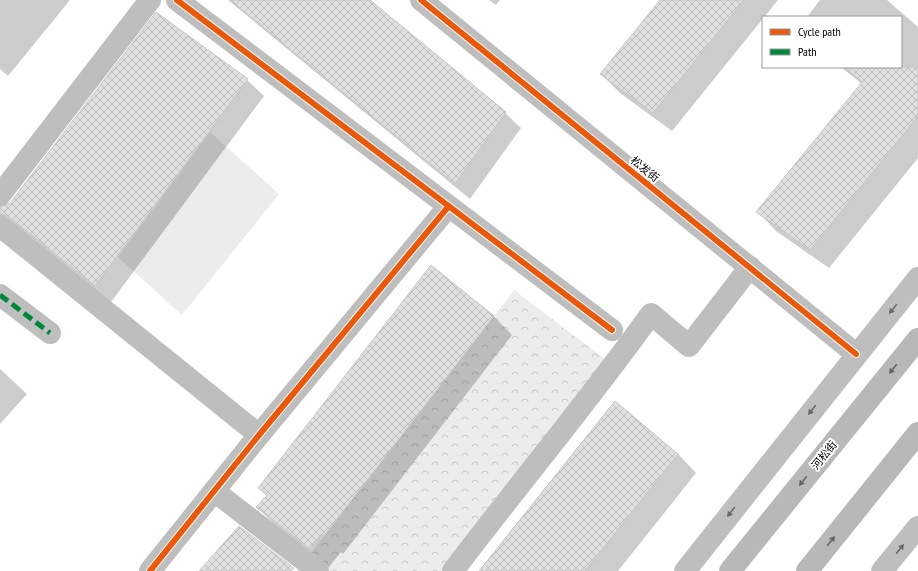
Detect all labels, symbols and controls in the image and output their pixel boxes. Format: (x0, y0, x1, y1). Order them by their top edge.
legend (762, 16, 902, 68)
text: Cycle path (798, 24, 841, 39)
text: Path (798, 44, 816, 59)
street label: 松发街 (628, 153, 662, 185)
one-way arrow (889, 303, 898, 314)
one-way arrow (889, 364, 898, 375)
one-way arrow (808, 405, 816, 415)
street label: 河松街 (808, 438, 840, 472)
one-way arrow (799, 476, 807, 487)
one-way arrow (727, 506, 736, 517)
one-way arrow (827, 535, 835, 546)
one-way arrow (895, 543, 904, 554)

